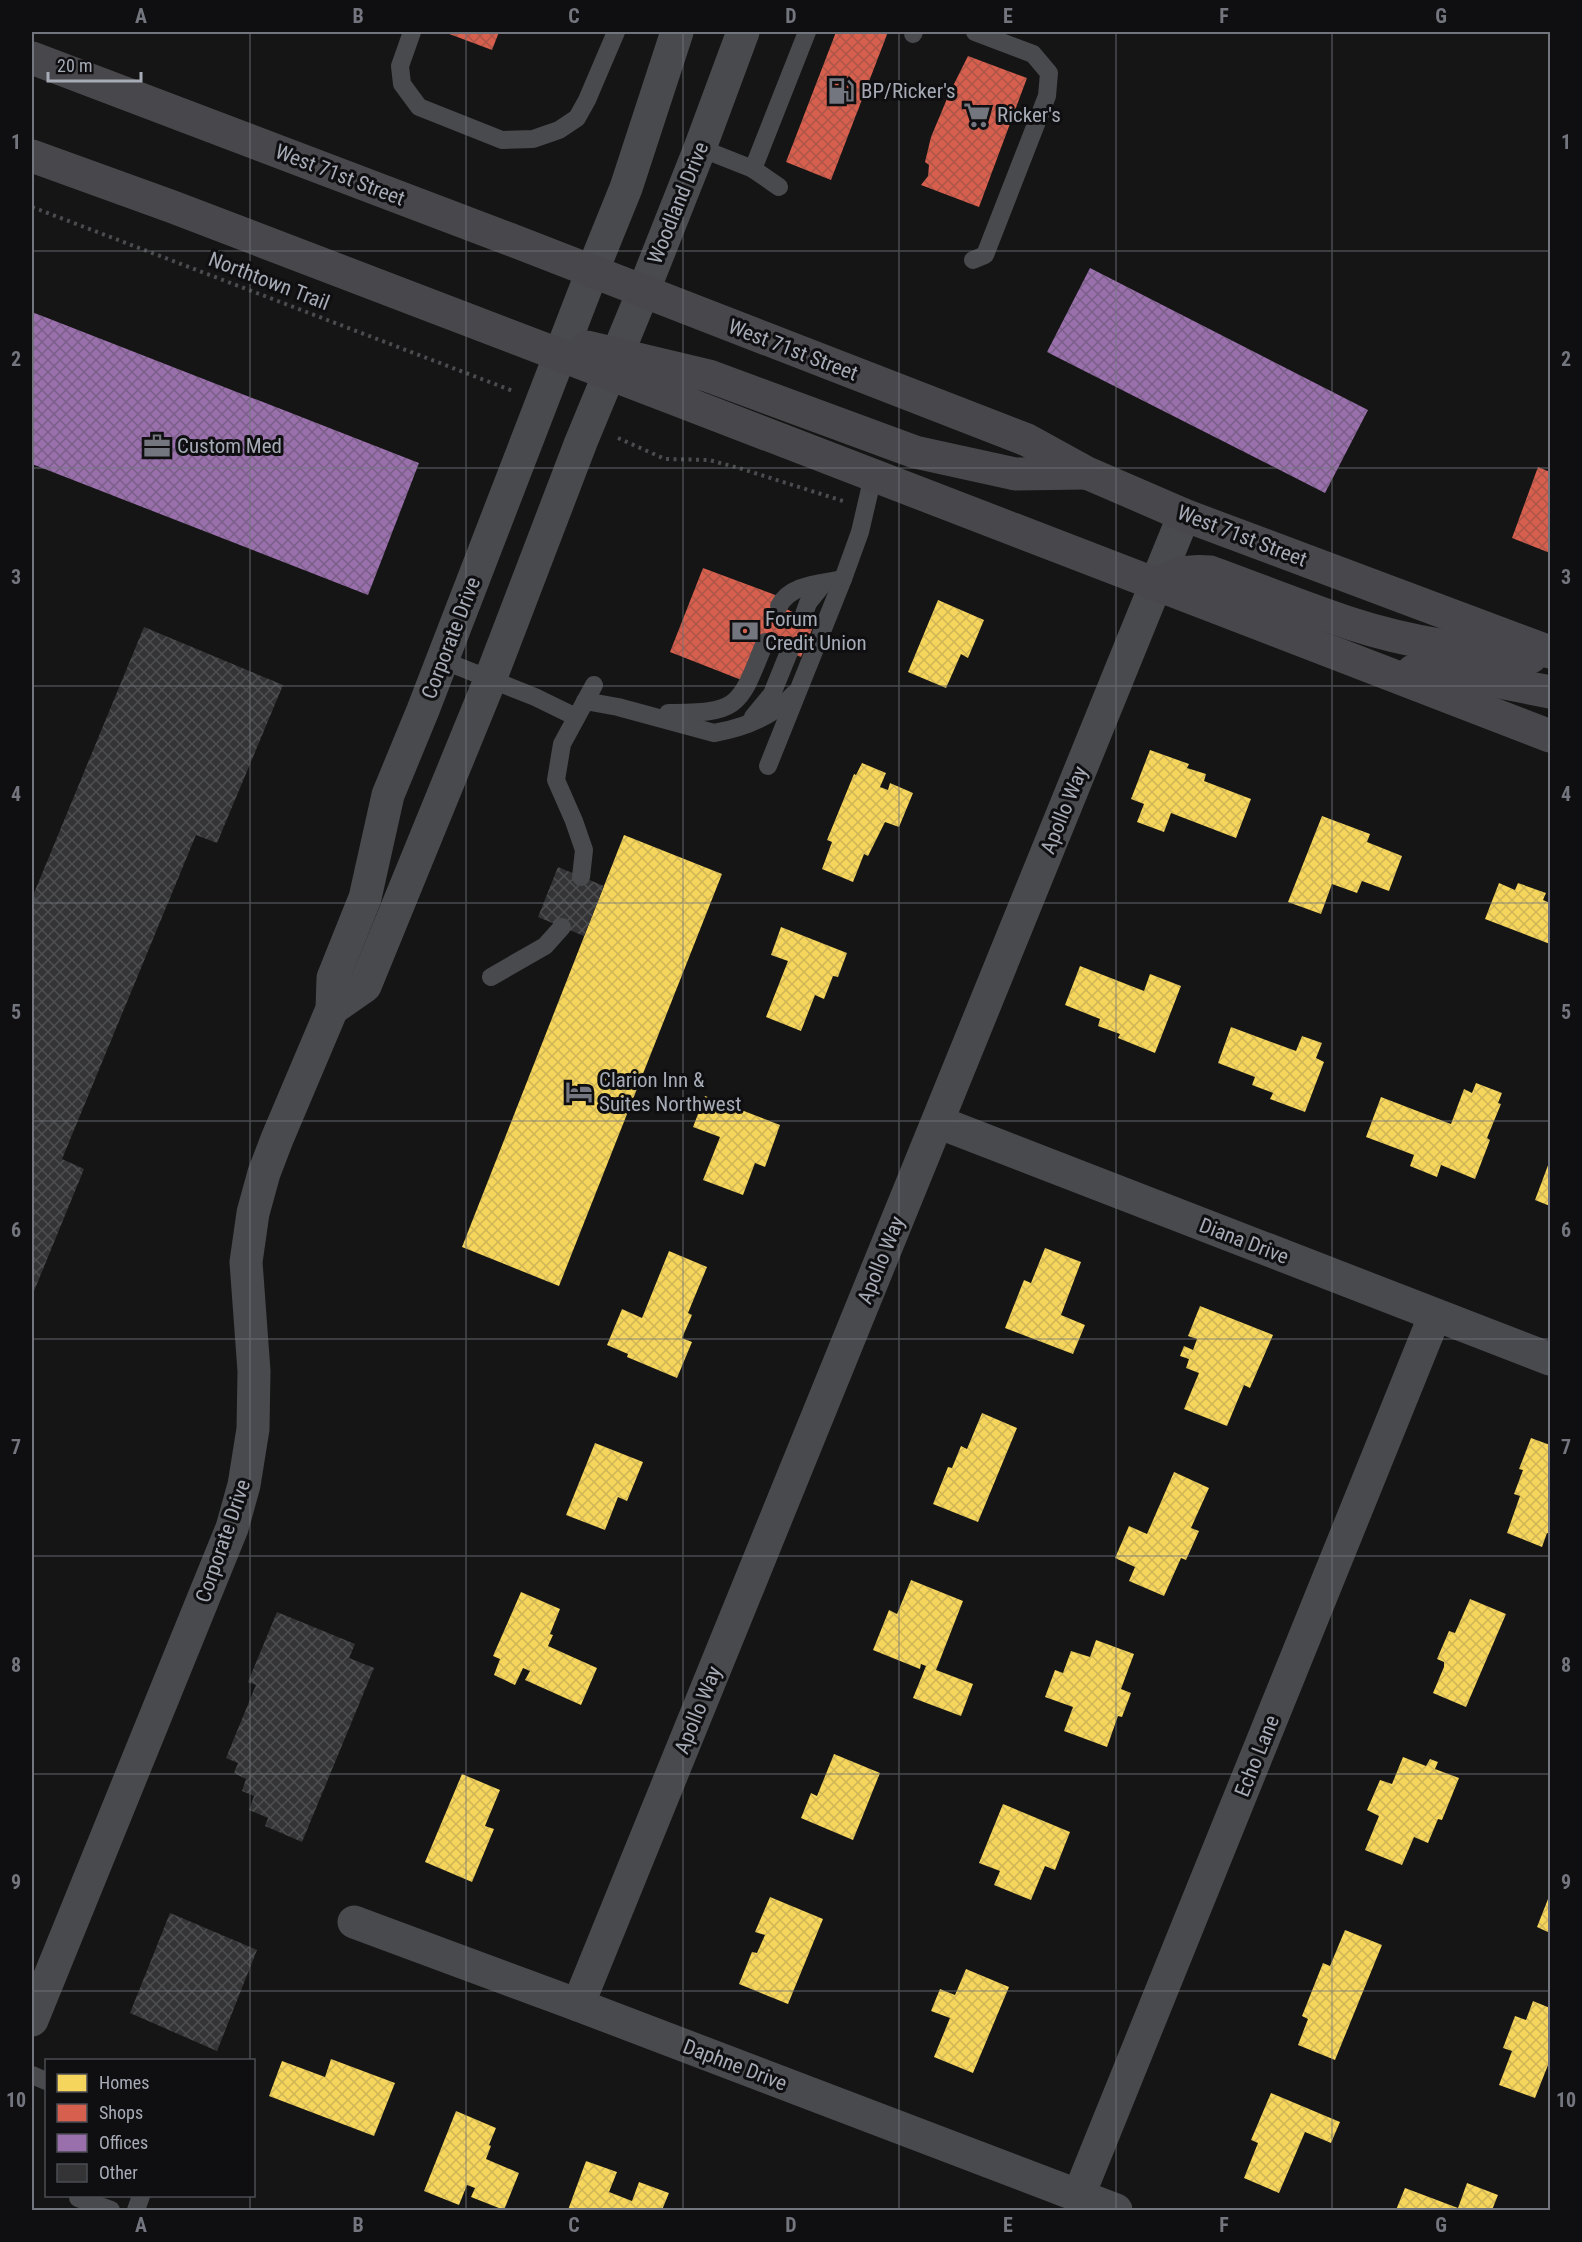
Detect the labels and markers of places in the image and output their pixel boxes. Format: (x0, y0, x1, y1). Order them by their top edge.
fuel station icon: BP/Ricker's (826, 76, 856, 106)
place label: BP/Ricker's (861, 79, 956, 103)
supermarket icon: Ricker's (962, 100, 992, 130)
place label: Ricker's (997, 103, 1061, 127)
office icon: Custom Med (142, 431, 172, 461)
place label: Custom Med (177, 434, 282, 458)
place label: Forum Credit Union (765, 607, 867, 655)
bank icon: Forum Credit Union (730, 616, 760, 646)
place label: Clarion Inn & Suites Northwest (599, 1068, 741, 1116)
hotel icon: Clarion Inn & Suites Northwest (564, 1077, 594, 1107)

